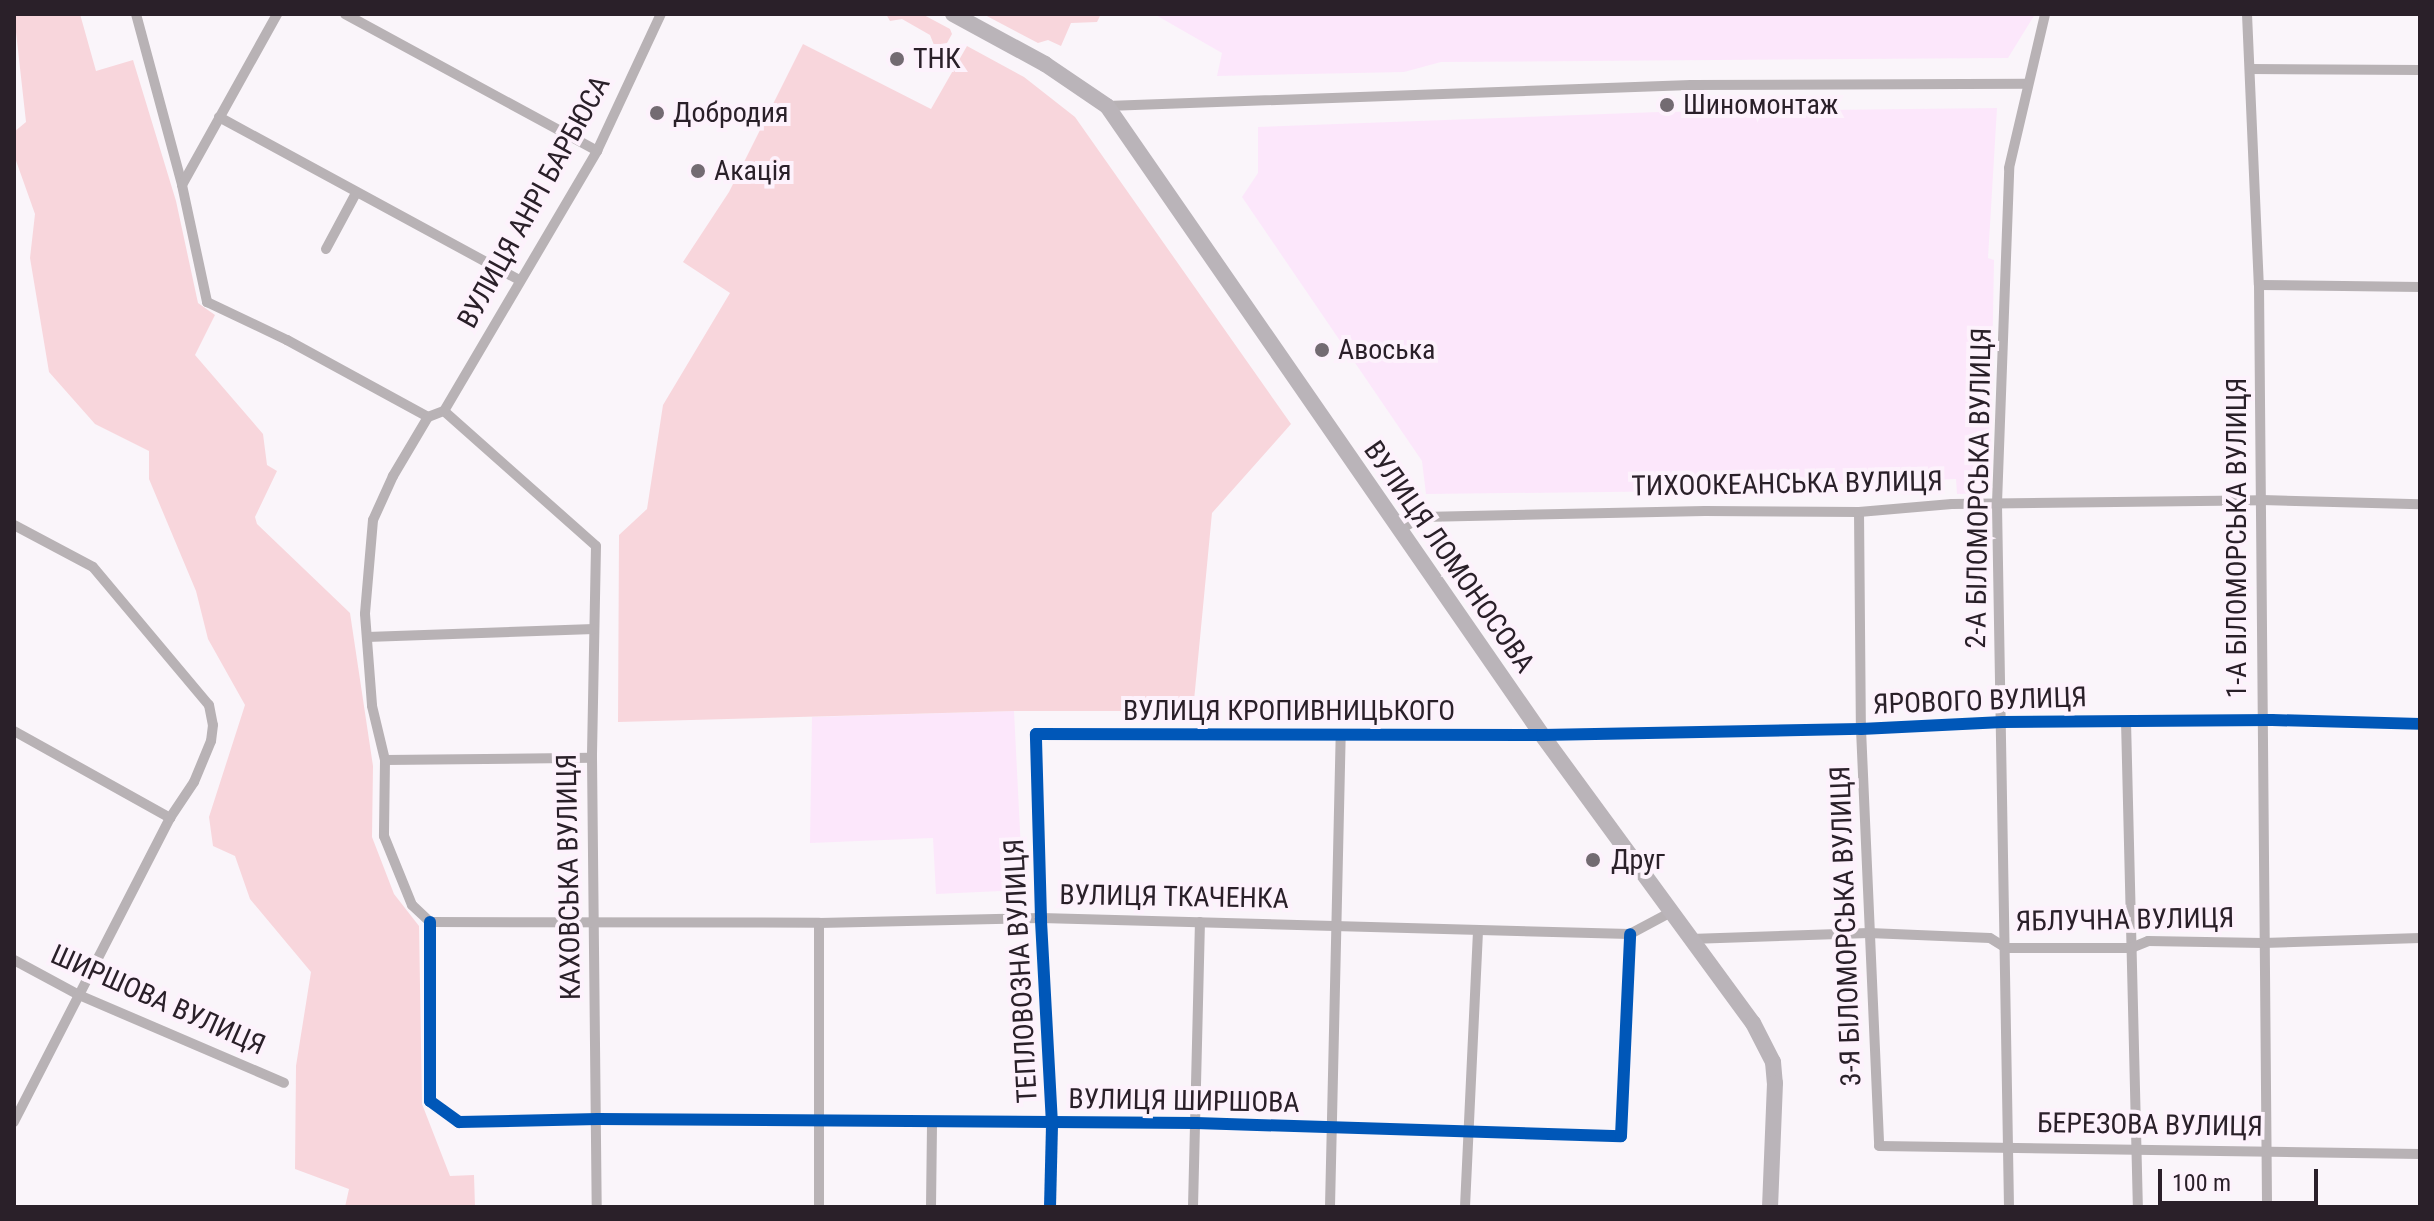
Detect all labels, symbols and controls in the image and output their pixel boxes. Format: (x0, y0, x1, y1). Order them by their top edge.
place label: ТНК (913, 42, 961, 76)
marker: ТНК (888, 50, 906, 68)
street label: ВУЛИЦЯ АНРІ БАРБЮСА (451, 70, 617, 334)
place label: Шиномонтаж (1683, 88, 1838, 122)
place label: Добродия (673, 96, 789, 130)
marker: Шиномонтаж (1658, 96, 1676, 114)
marker: Добродия (648, 104, 666, 122)
place label: Акація (714, 154, 792, 188)
marker: Акація (689, 162, 707, 180)
street label: 2-А БІЛОМОРСЬКА ВУЛИЦЯ (1959, 327, 1999, 649)
place label: Авоська (1338, 333, 1435, 367)
marker: Авоська (1313, 341, 1331, 359)
street label: 1-А БІЛОМОРСЬКА ВУЛИЦЯ (2220, 377, 2254, 699)
street label: ВУЛИЦЯ ЛОМОНОСОВА (1356, 435, 1542, 679)
street label: ТИХООКЕАНСЬКА ВУЛИЦЯ (1631, 464, 1943, 504)
street label: ЯРОВОГО ВУЛИЦЯ (1872, 680, 2088, 722)
street label: ВУЛИЦЯ КРОПИВНИЦЬКОГО (1123, 694, 1455, 728)
street label: КАХОВСЬКА ВУЛИЦЯ (550, 753, 588, 1001)
street label: 3-Я БІЛОМОРСЬКА ВУЛИЦЯ (1824, 765, 1868, 1087)
street label: ТЕПЛОВОЗНА ВУЛИЦЯ (997, 838, 1045, 1104)
place label: Друг (1611, 843, 1665, 877)
marker: Друг (1582, 849, 1604, 871)
street label: ВУЛИЦЯ ТКАЧЕНКА (1059, 878, 1289, 916)
street label: ЯБЛУЧНА ВУЛИЦЯ (2015, 901, 2235, 939)
street label: ШИРШОВА ВУЛИЦЯ (46, 938, 270, 1062)
street label: ВУЛИЦЯ ШИРШОВА (1068, 1082, 1300, 1120)
street label: БЕРЕЗОВА ВУЛИЦЯ (2037, 1106, 2263, 1144)
scale bar (2162, 1153, 2322, 1203)
text: 100 m (2172, 1169, 2231, 1197)

